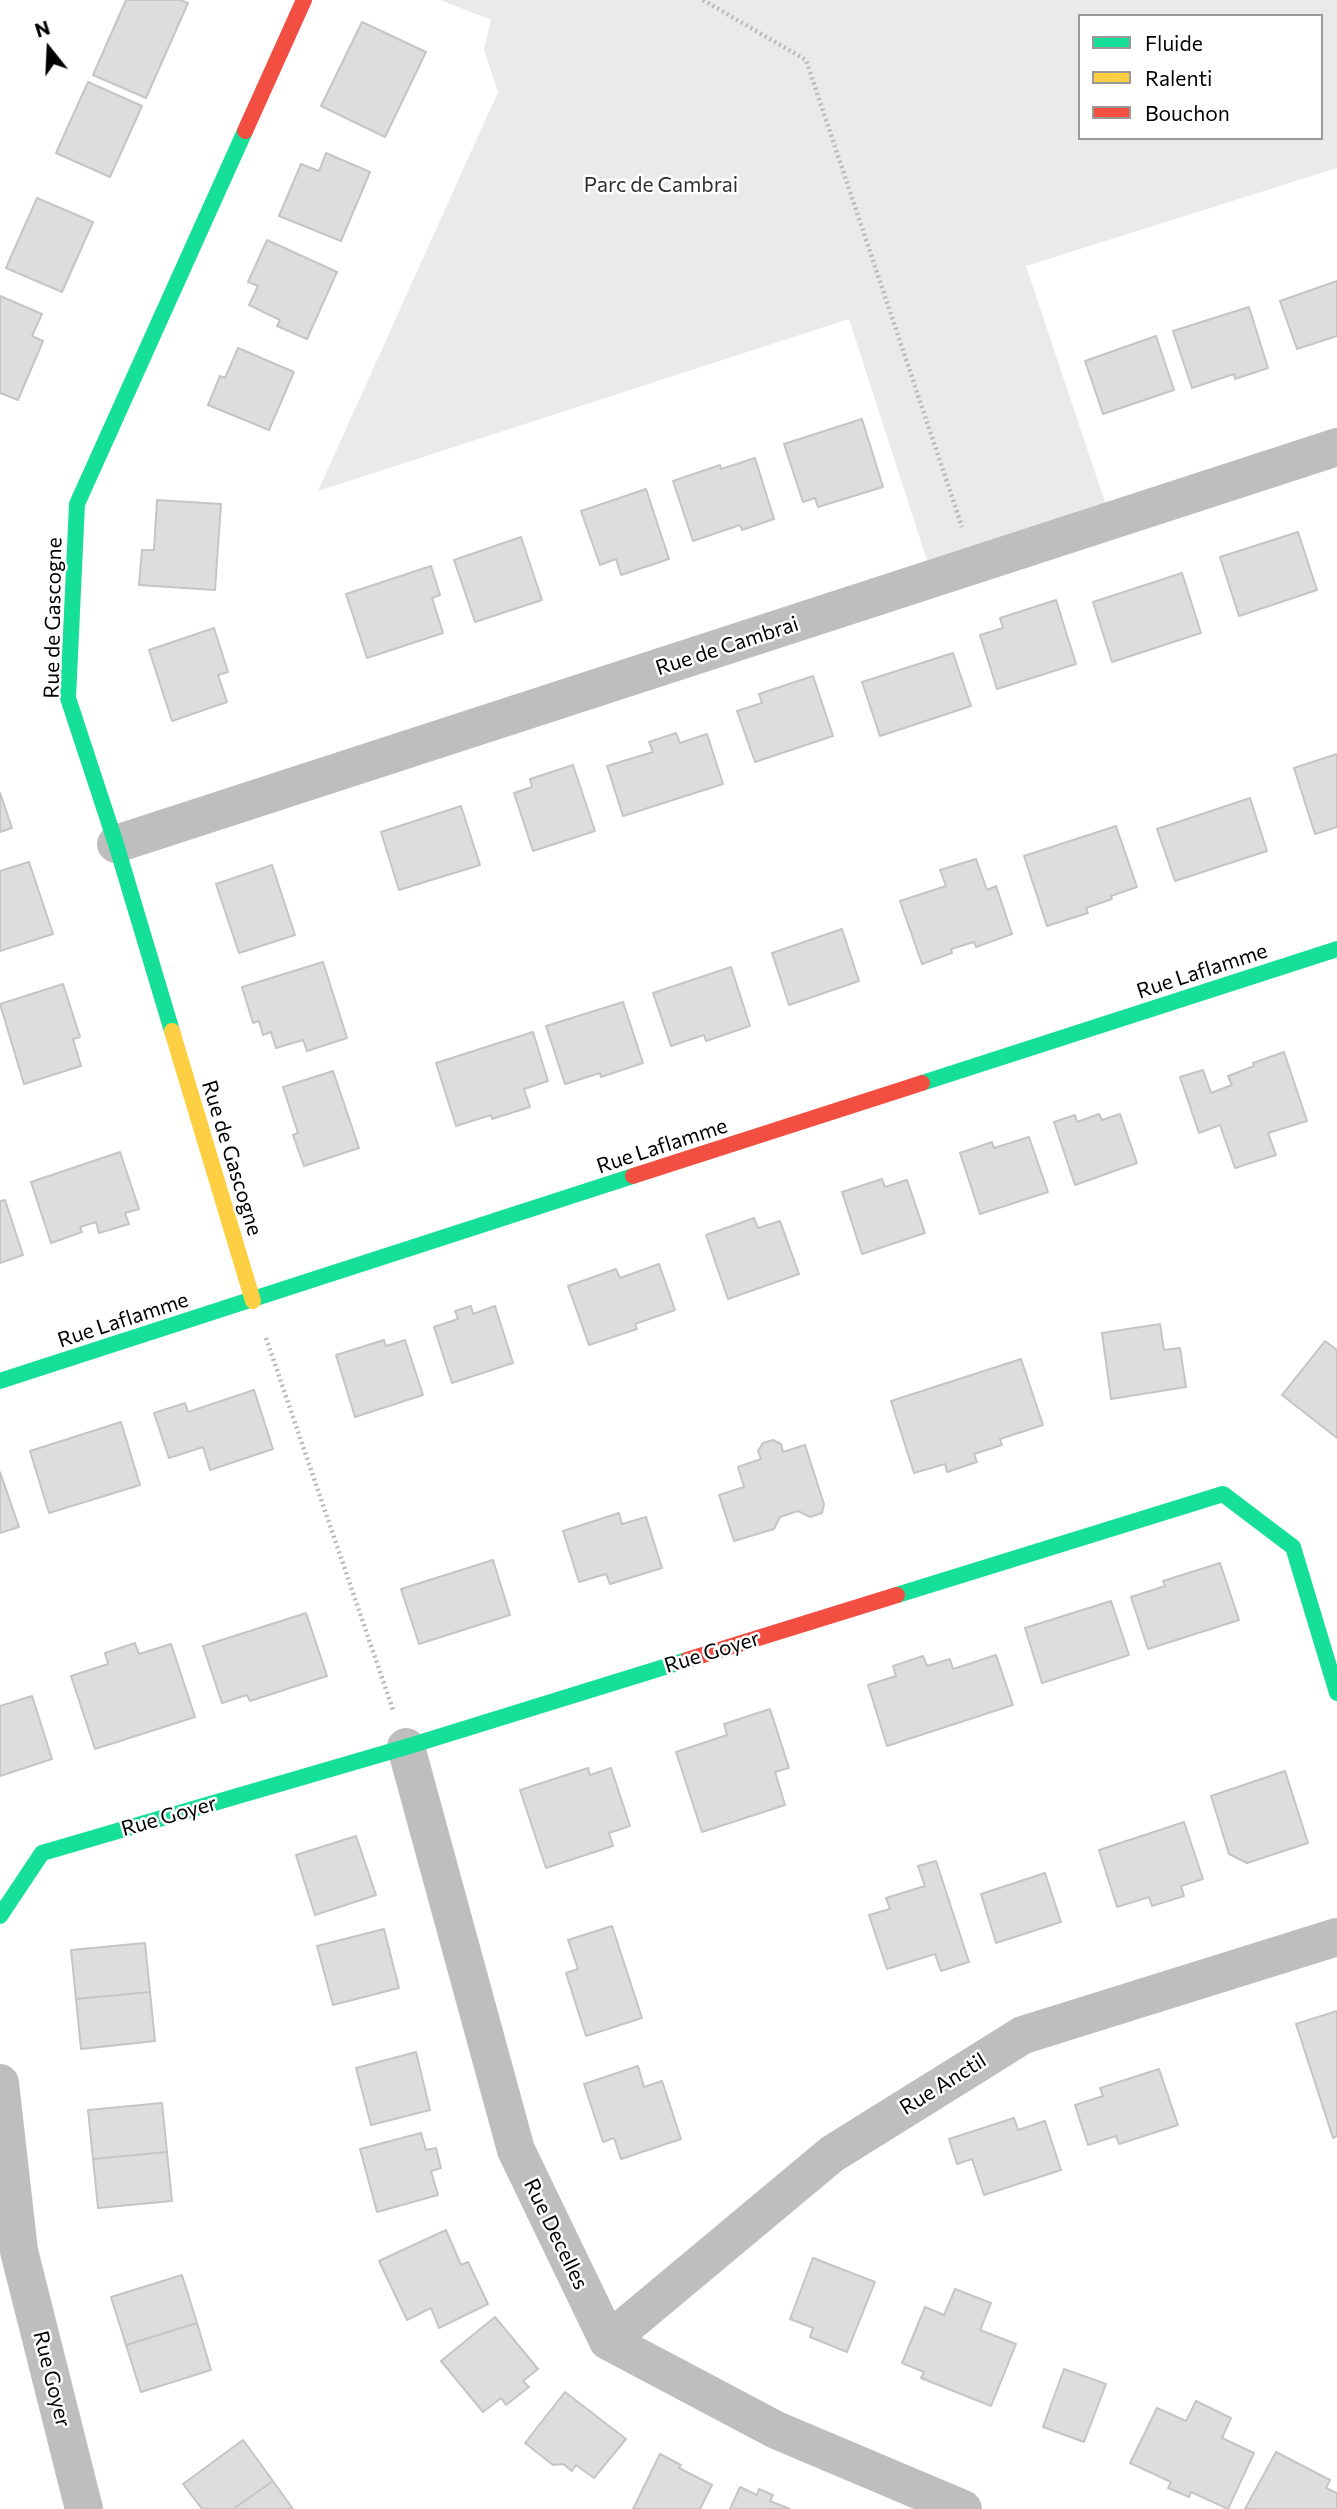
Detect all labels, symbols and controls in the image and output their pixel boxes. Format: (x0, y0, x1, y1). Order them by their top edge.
north arrow (14, 14, 84, 84)
legend (1078, 14, 1323, 140)
text: N (32, 15, 53, 42)
text: Fluide (1145, 30, 1203, 55)
text: Ralenti (1145, 65, 1212, 90)
text: Bouchon (1145, 100, 1230, 125)
park label: Parc de Cambrai (584, 172, 738, 198)
street label: Rue de Gascogne (39, 537, 67, 699)
street label: Rue de Cambrai (652, 611, 802, 681)
street label: Rue Laflamme (1133, 938, 1271, 1004)
street label: Rue de Gascogne (196, 1077, 268, 1239)
street label: Rue Laflamme (593, 1113, 731, 1179)
street label: Rue Laflamme (54, 1287, 192, 1353)
street label: Rue Goyer (661, 1626, 763, 1678)
street label: Rue Goyer (118, 1790, 220, 1842)
street label: Rue Anctil (895, 2048, 991, 2120)
street label: Rue Decelles (518, 2175, 594, 2293)
street label: Rue Goyer (28, 2328, 76, 2430)

